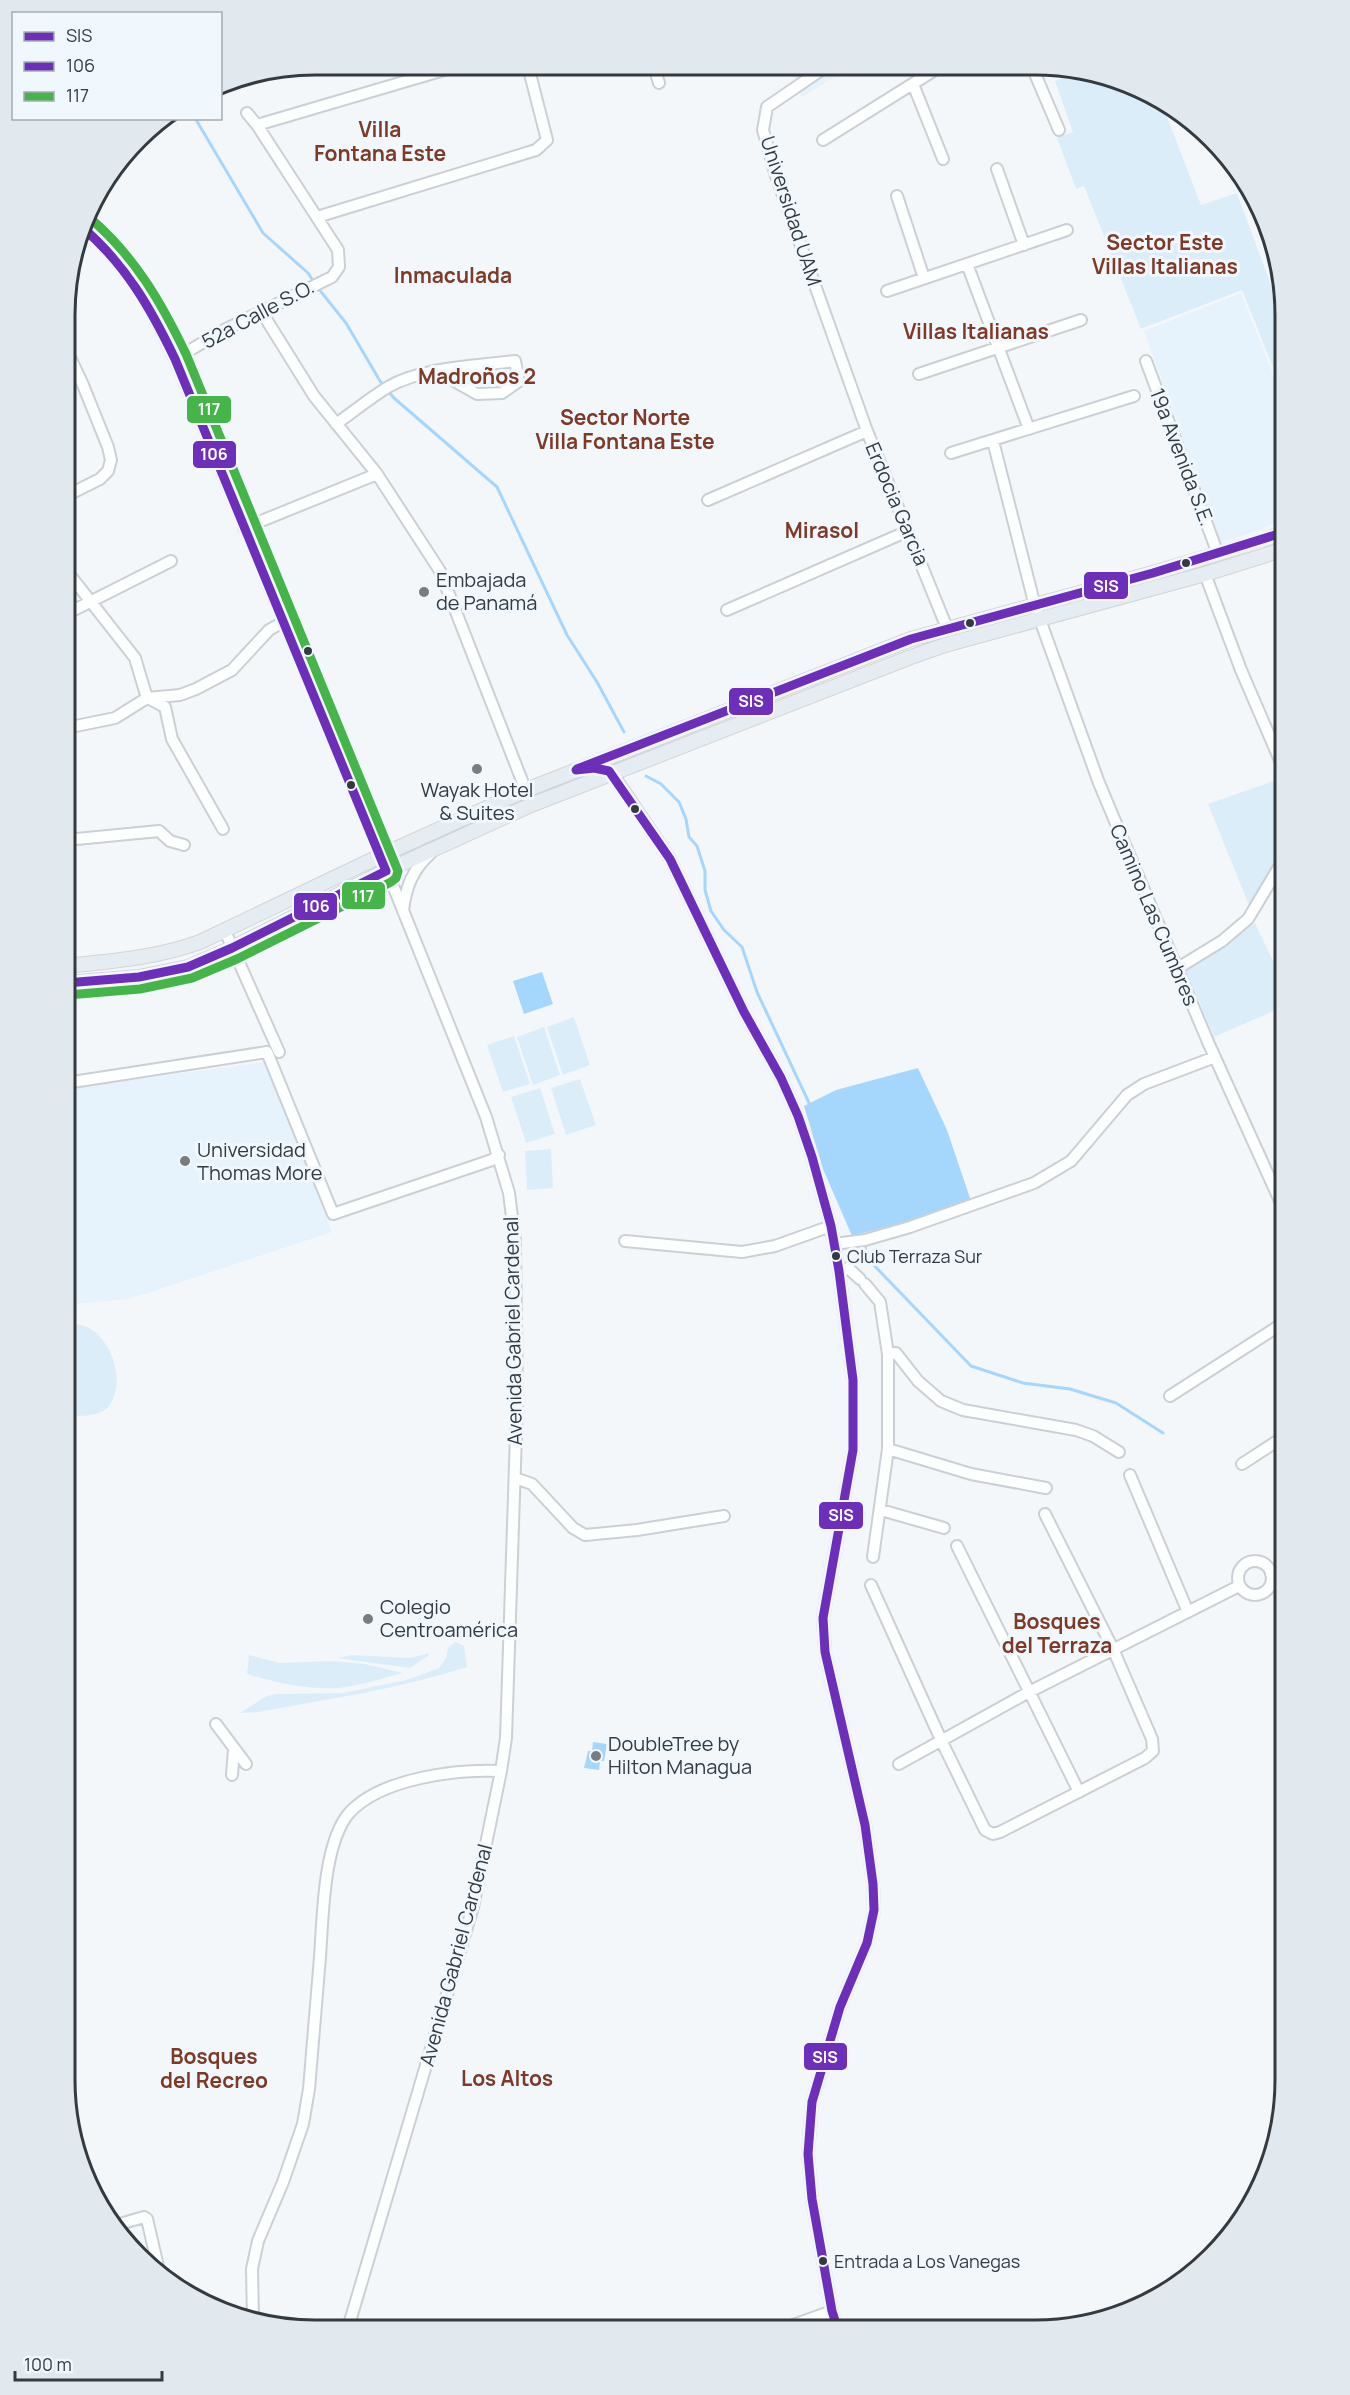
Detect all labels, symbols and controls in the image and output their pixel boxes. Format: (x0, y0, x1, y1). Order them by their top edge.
legend (12, 12, 222, 120)
text: SIS (66, 23, 92, 47)
text: 106 (66, 53, 95, 77)
text: 117 (66, 83, 89, 107)
district label: Villa Fontana Este (314, 115, 446, 167)
street label: Universidad UAM (755, 133, 828, 289)
district label: Sector Este Villas Italianas (1092, 228, 1238, 280)
district label: Inmaculada (394, 261, 512, 289)
street label: 52a Calle S.O. (197, 273, 319, 354)
district label: Villas Italianas (903, 317, 1049, 345)
district label: Madroños 2 (418, 362, 536, 390)
street label: 19a Avenida S.E. (1144, 384, 1221, 529)
line badge: 117 (186, 395, 232, 424)
text: 117 (198, 398, 220, 420)
district label: Sector Norte Villa Fontana Este (535, 403, 715, 455)
street label: Erdocia Garcia (859, 438, 936, 570)
line badge: 106 (192, 440, 237, 469)
text: 106 (200, 443, 228, 465)
district label: Mirasol (785, 516, 859, 544)
unlabelled marker (1180, 557, 1192, 569)
place label: Embajada de Panamá (436, 566, 537, 616)
line badge: SIS (1083, 571, 1129, 600)
text: SIS (1093, 575, 1119, 597)
marker: Embajada de Panamá (417, 585, 431, 599)
unlabelled marker (964, 617, 976, 629)
unlabelled marker (302, 645, 314, 657)
line badge: SIS (728, 687, 774, 716)
text: SIS (738, 690, 764, 712)
marker: Wayak Hotel & Suites (470, 762, 484, 776)
place label: Wayak Hotel & Suites (421, 776, 534, 826)
unlabelled marker (345, 779, 357, 791)
unlabelled marker (629, 803, 641, 815)
street label: Camino Las Cumbres (1104, 820, 1205, 1010)
line badge: 117 (341, 881, 386, 910)
text: 117 (352, 885, 374, 907)
line badge: 106 (293, 892, 338, 921)
text: 106 (302, 895, 330, 917)
place label: Universidad Thomas More (197, 1136, 323, 1186)
marker: Universidad Thomas More (178, 1154, 192, 1168)
street label: Avenida Gabriel Cardenal (497, 1216, 528, 1446)
place label: Club Terraza Sur (847, 1244, 983, 1268)
marker: Club Terraza Sur (830, 1250, 842, 1262)
line badge: SIS (818, 1501, 864, 1530)
text: SIS (828, 1504, 854, 1526)
place label: Colegio Centroamérica (380, 1593, 518, 1643)
district label: Bosques del Terraza (1002, 1607, 1112, 1659)
marker: Colegio Centroamérica (361, 1612, 375, 1626)
place label: DoubleTree by Hilton Managua (608, 1730, 752, 1780)
marker: DoubleTree by Hilton Managua (589, 1749, 603, 1763)
street label: Avenida Gabriel Cardenal (413, 1841, 498, 2069)
district label: Bosques del Recreo (160, 2042, 268, 2094)
line badge: SIS (803, 2042, 848, 2071)
text: SIS (812, 2046, 838, 2068)
district label: Los Altos (461, 2064, 553, 2092)
place label: Entrada a Los Vanegas (834, 2249, 1020, 2273)
marker: Entrada a Los Vanegas (817, 2255, 829, 2267)
scale bar (15, 2344, 162, 2382)
text: 100 m (24, 2352, 72, 2376)

